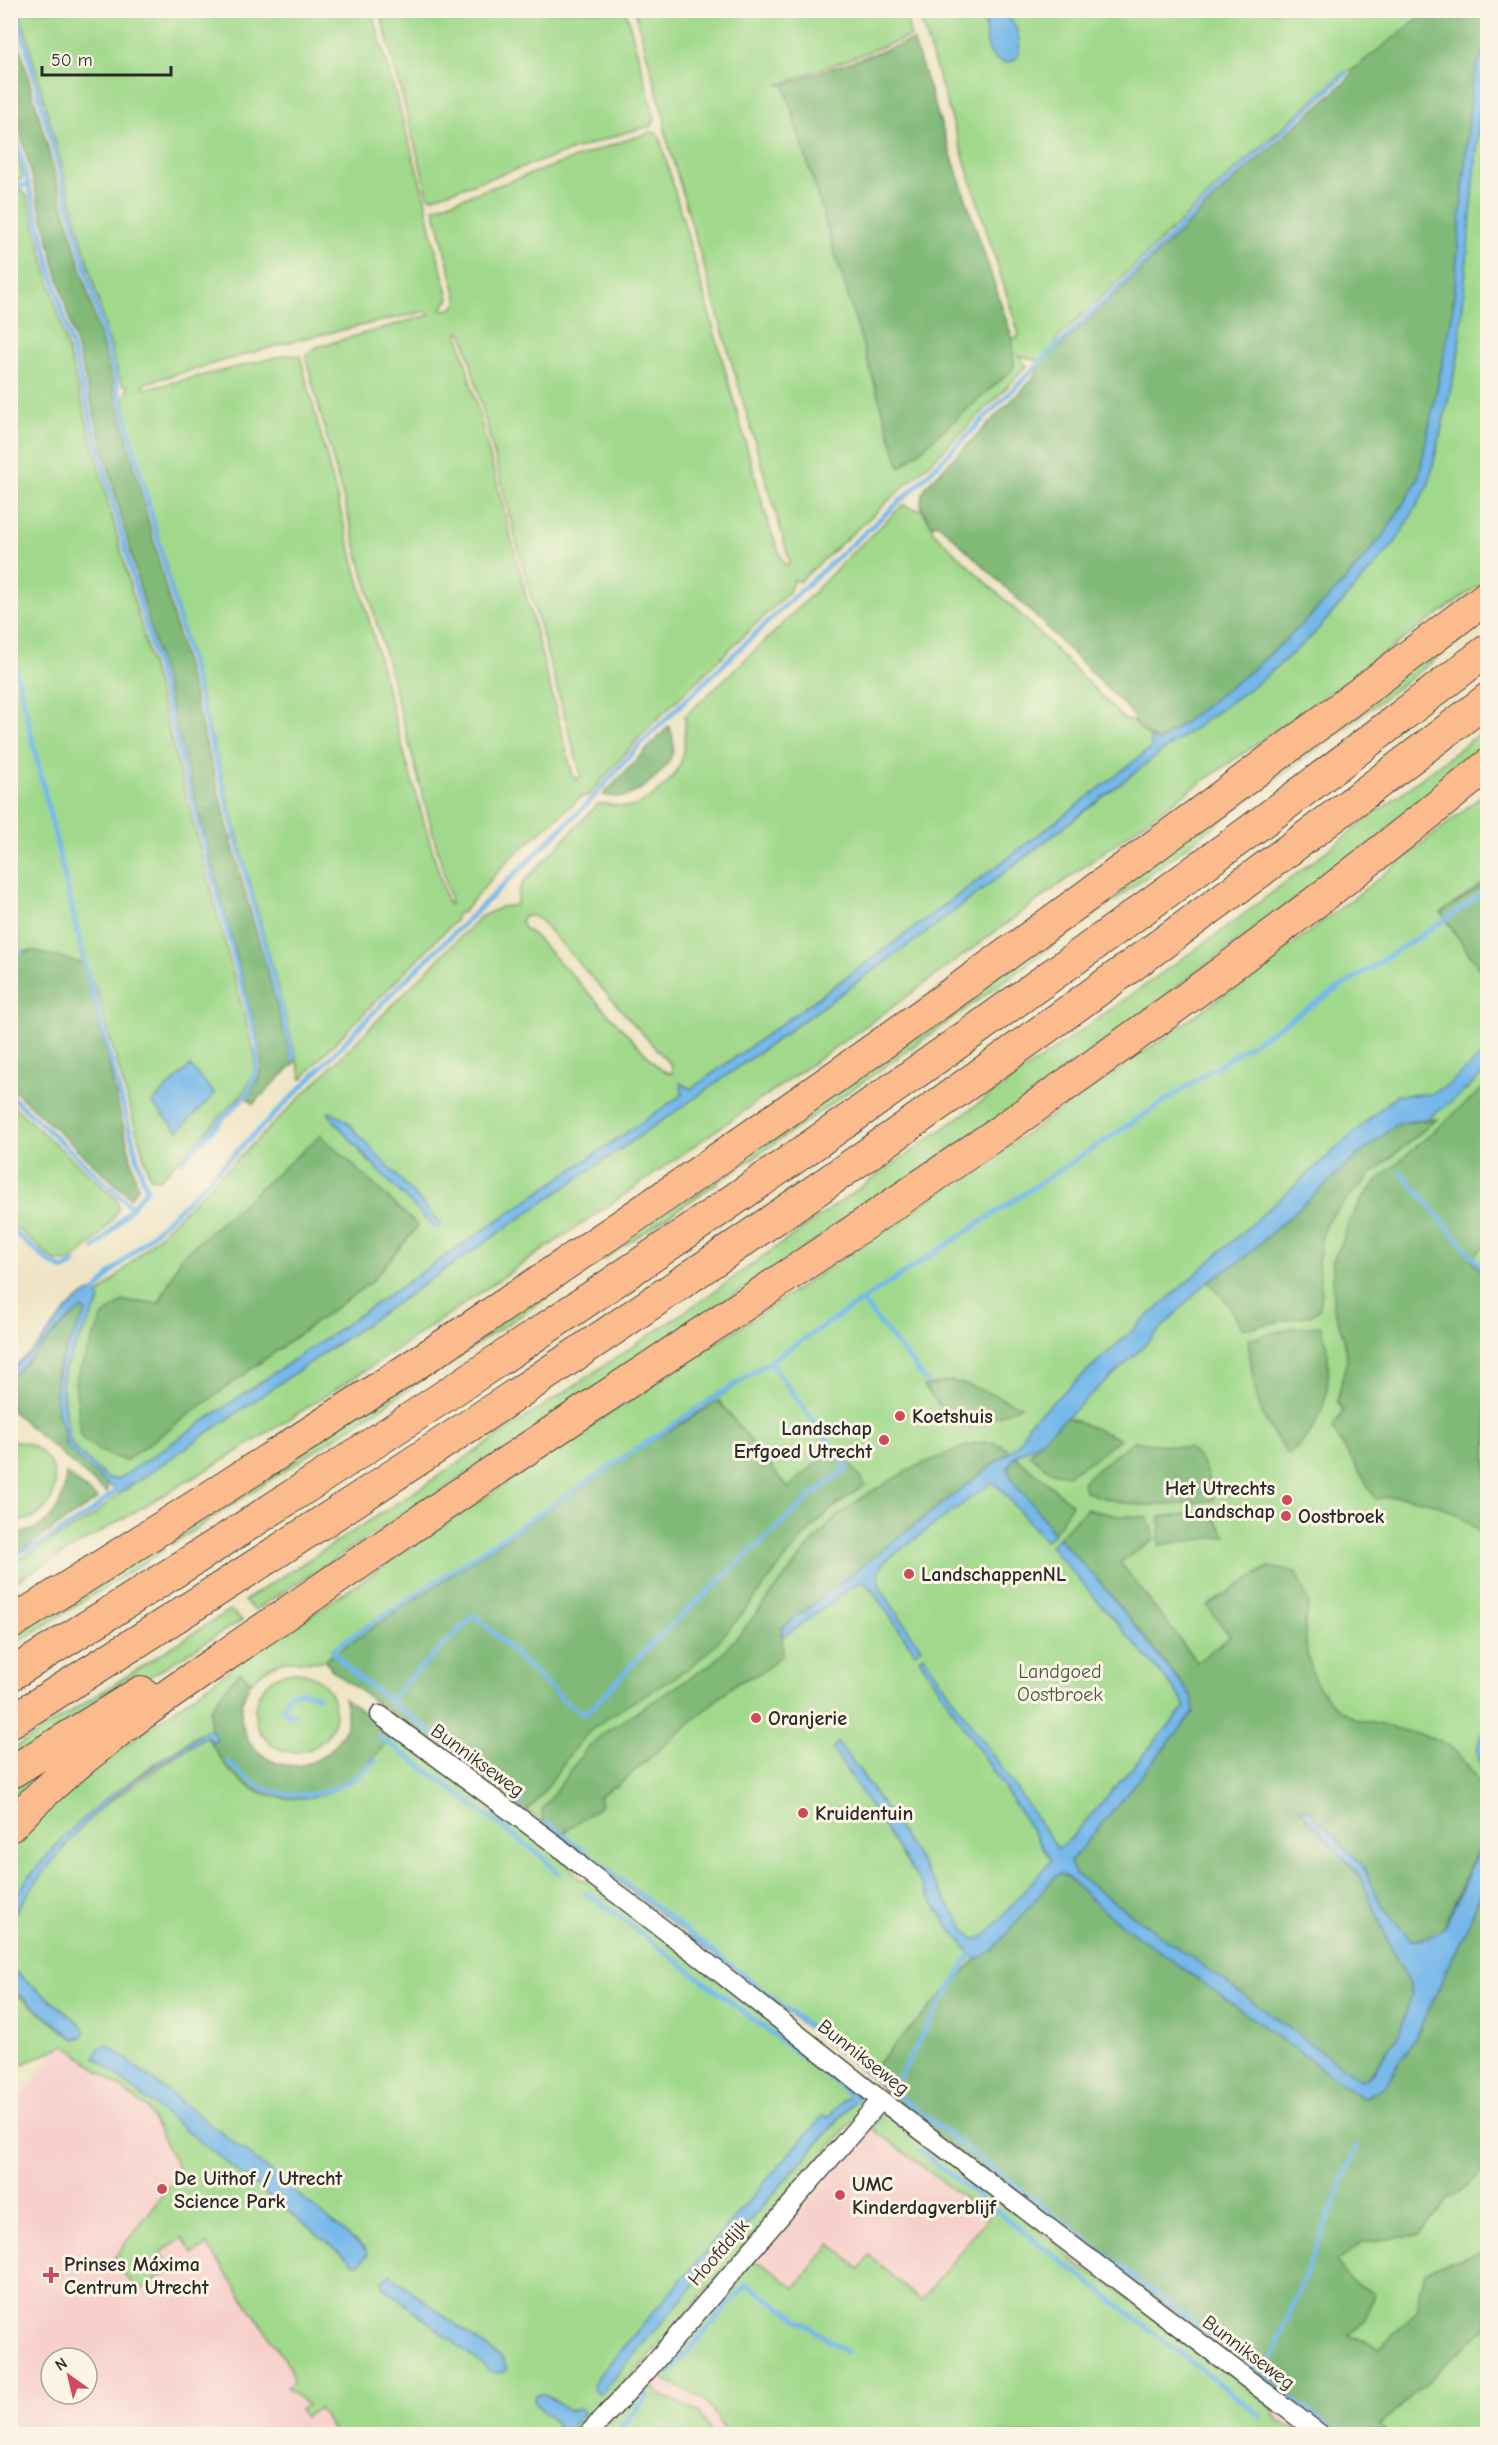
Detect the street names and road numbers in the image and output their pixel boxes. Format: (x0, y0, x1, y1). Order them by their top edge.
street label: Bunnikseweg (427, 1719, 529, 1802)
street label: Bunnikseweg (813, 2015, 914, 2100)
street label: Hoofddijk (683, 2214, 754, 2290)
street label: Bunnikseweg (1198, 2310, 1299, 2395)

